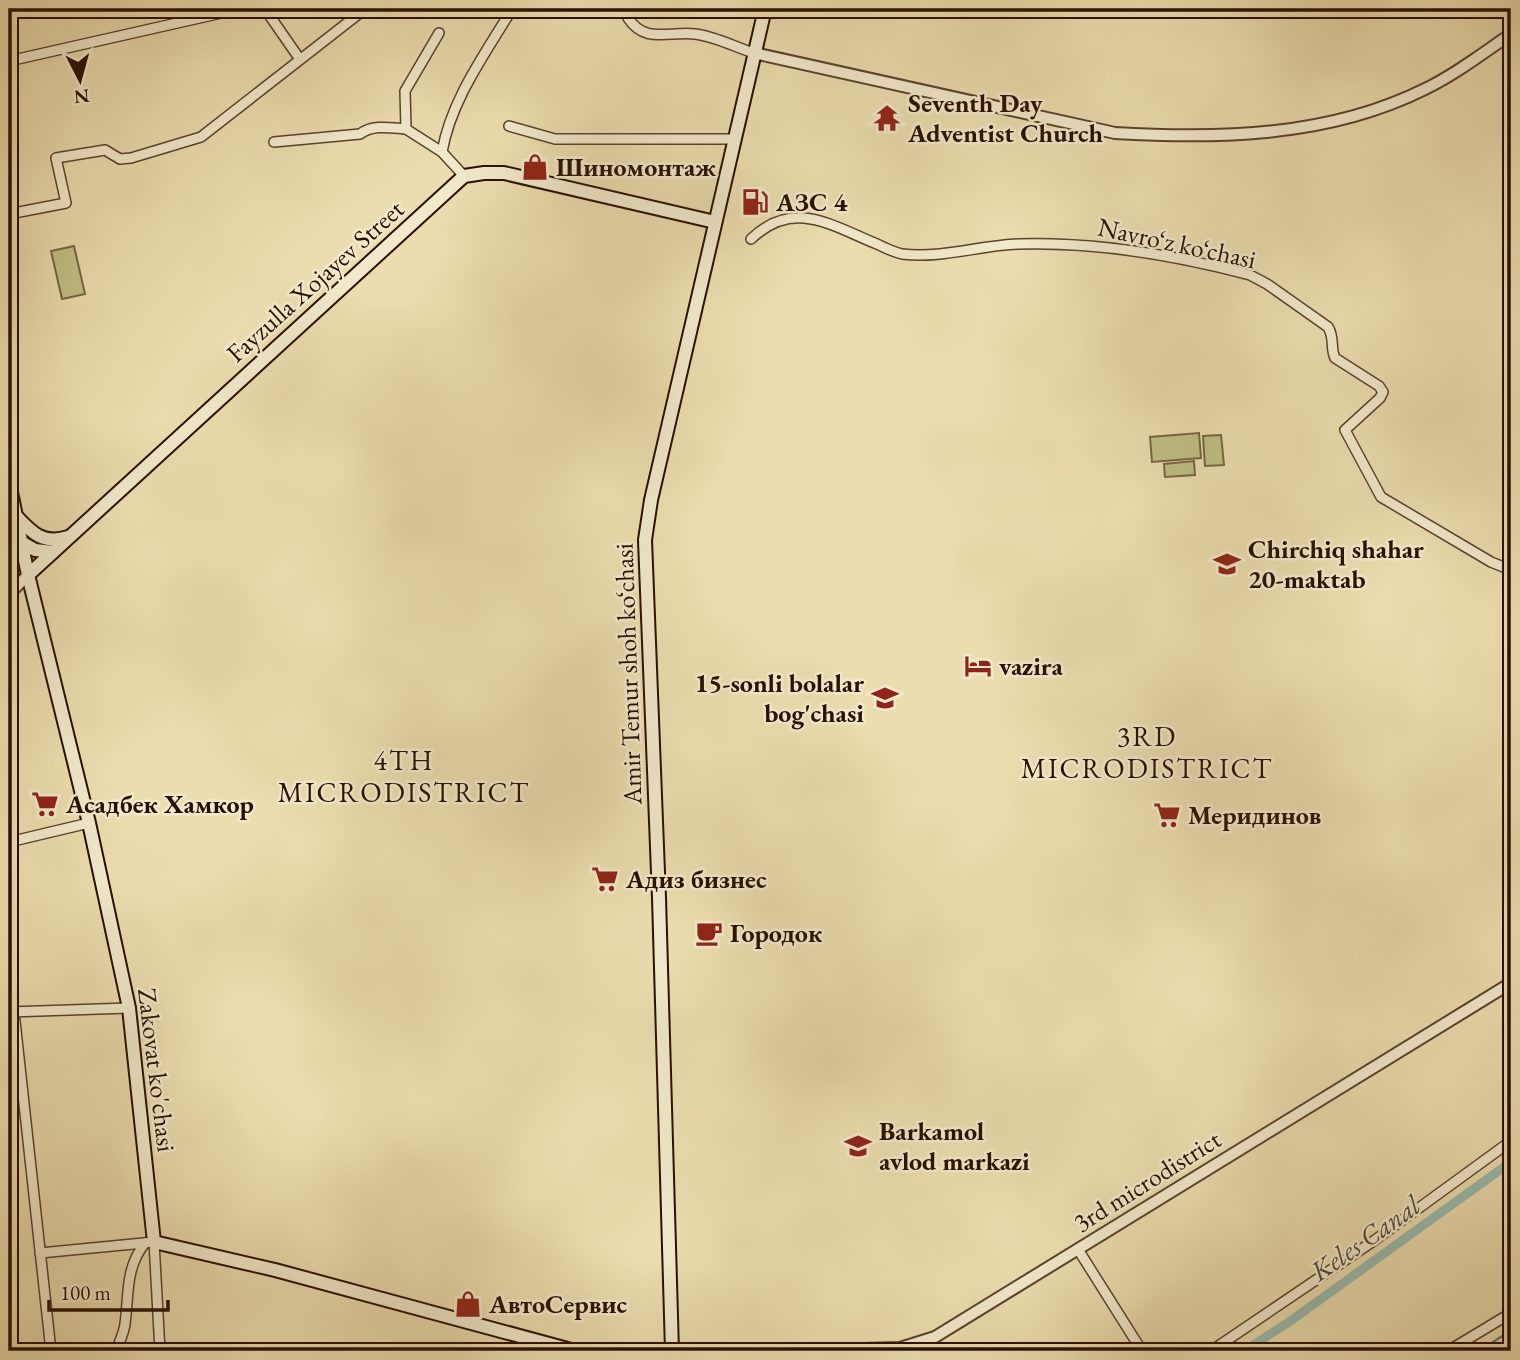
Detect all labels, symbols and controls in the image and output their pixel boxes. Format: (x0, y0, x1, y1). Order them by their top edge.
north arrow (46, 46, 116, 116)
text: N (72, 83, 91, 110)
place label: Seventh Day Adventist Church (907, 86, 1103, 150)
temple icon: Seventh Day Adventist Church (872, 103, 902, 133)
place label: Шиномонтаж (556, 150, 716, 184)
shop icon: Шиномонтаж (520, 152, 550, 182)
place label: АЗС 4 (775, 185, 848, 219)
fuel station icon: АЗС 4 (740, 187, 770, 217)
street label: Fayzulla Xojayev Street (219, 192, 411, 370)
street label: Navro‘z ko‘chasi (1095, 210, 1259, 276)
place label: Chirchiq shahar 20-maktab (1248, 532, 1424, 596)
street label: Amir Temur shoh ko‘chasi (606, 543, 650, 806)
school or university icon: Chirchiq shahar 20-maktab (1212, 549, 1242, 579)
place label: vazira (999, 649, 1064, 683)
hotel icon: vazira (963, 651, 993, 681)
place label: 15-sonli bolalar bog'chasi (695, 666, 864, 730)
school or university icon: 15-sonli bolalar bog'chasi (870, 683, 900, 713)
district label: 3RD MICRODISTRICT (1021, 718, 1273, 786)
district label: 4TH MICRODISTRICT (278, 742, 530, 810)
place label: Асадбек Хамкор (65, 787, 254, 821)
supermarket icon: Асадбек Хамкор (30, 789, 60, 819)
place label: Меридинов (1188, 798, 1321, 832)
supermarket icon: Меридинов (1152, 800, 1182, 830)
place label: Адиз бизнес (625, 862, 767, 896)
supermarket icon: Адиз бизнес (590, 864, 620, 894)
place label: Городок (730, 916, 823, 950)
cafe icon: Городок (694, 918, 724, 948)
street label: Zakovat ko'chasi (130, 986, 184, 1154)
place label: Barkamol avlod markazi (879, 1114, 1030, 1178)
street label: 3rd microdistrict (1067, 1122, 1227, 1240)
school or university icon: Barkamol avlod markazi (843, 1131, 873, 1161)
water label: Keles Canal (1302, 1187, 1428, 1289)
scale bar (49, 1269, 168, 1313)
text: 100 m (60, 1279, 111, 1306)
place label: АвтоСервис (488, 1287, 627, 1321)
shop icon: АвтоСервис (453, 1289, 483, 1319)

